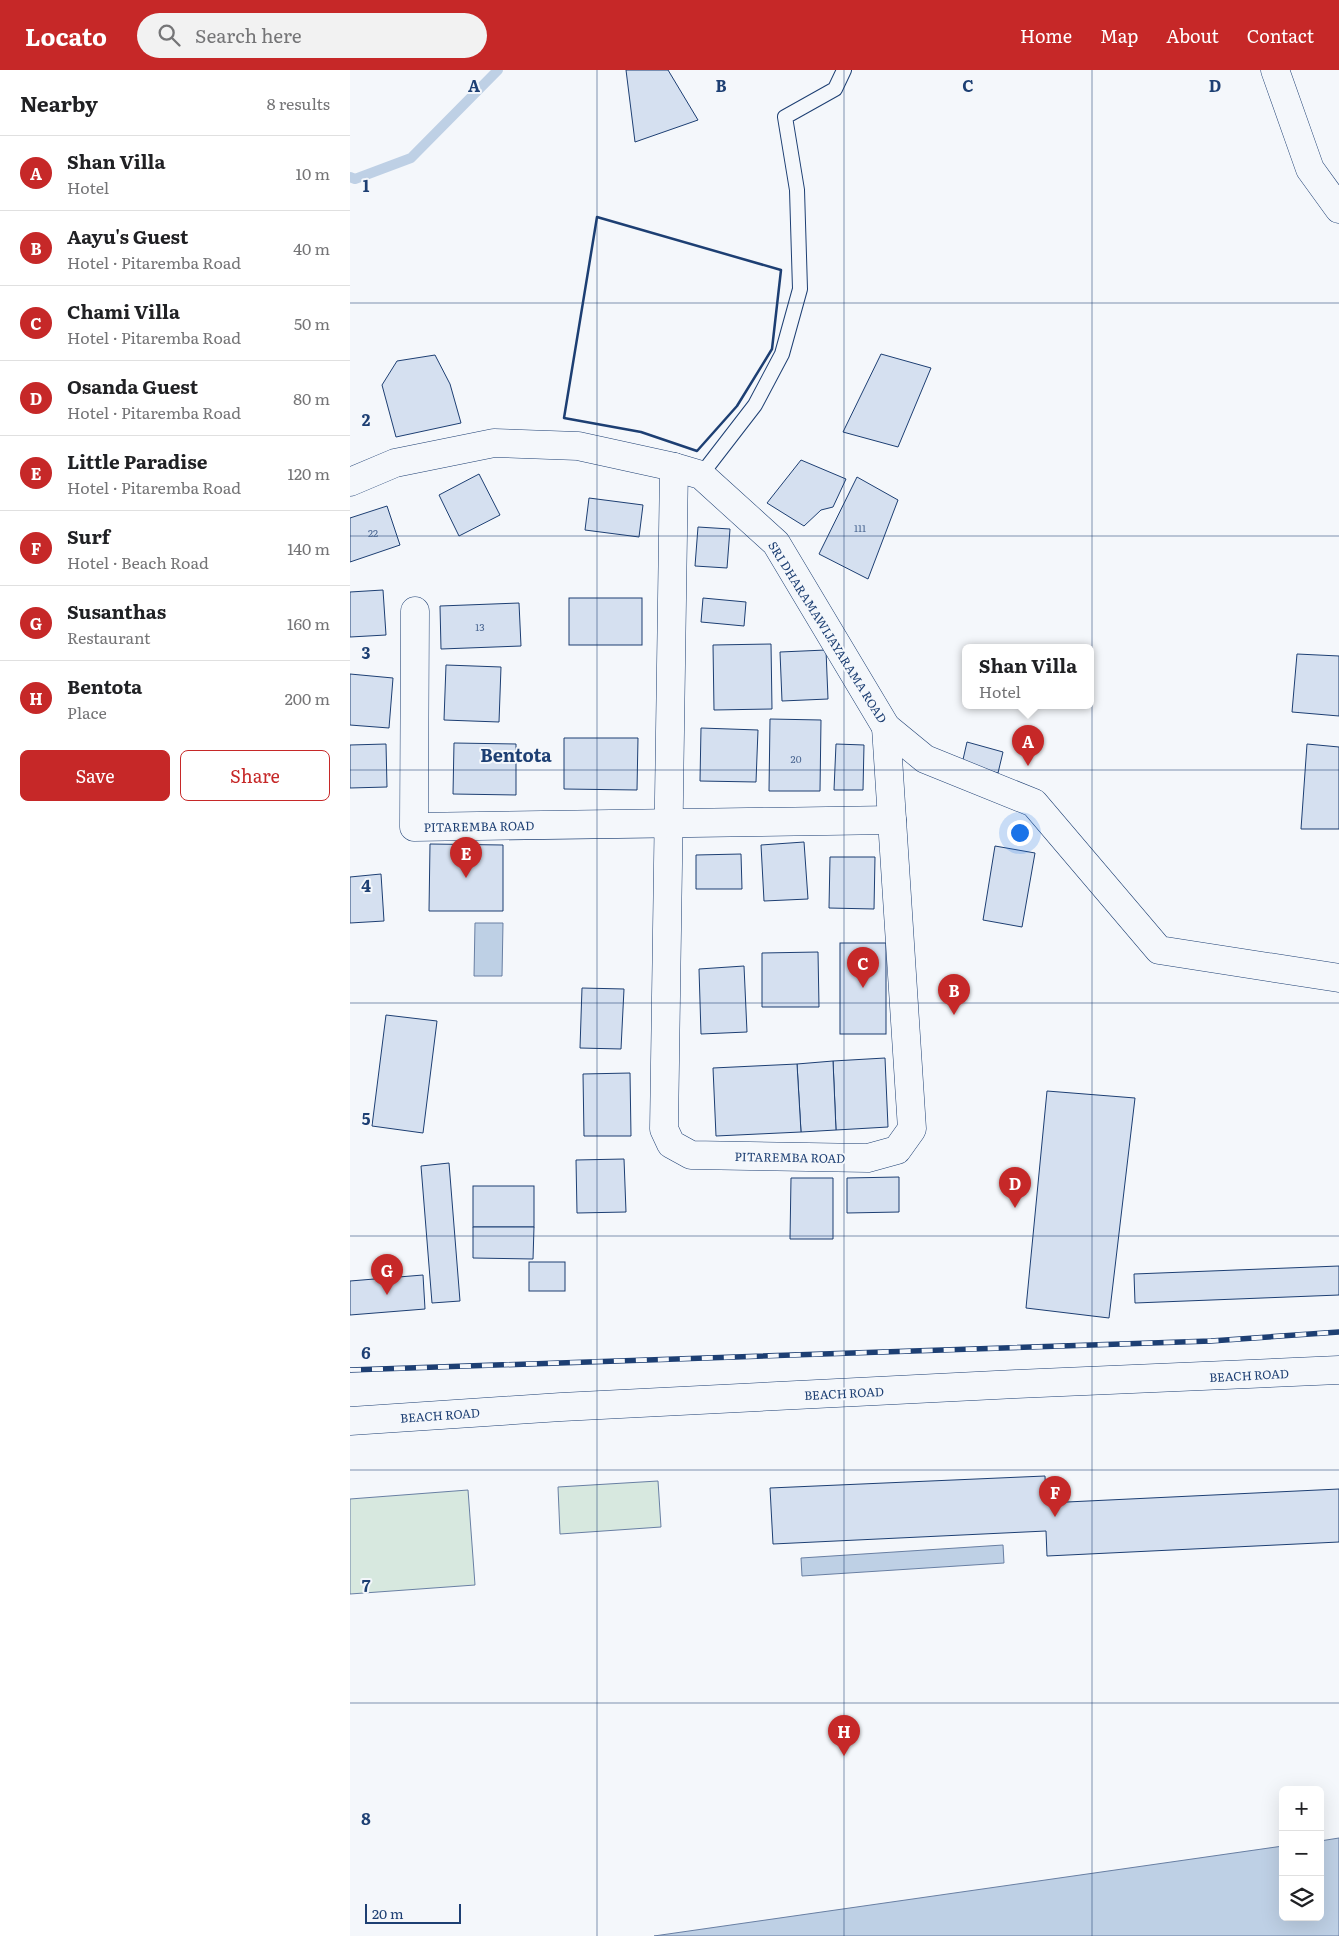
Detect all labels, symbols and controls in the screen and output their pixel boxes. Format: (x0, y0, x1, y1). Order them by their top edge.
search box (137, 13, 487, 58)
text: Locato (25, 18, 107, 53)
icon: search (155, 21, 183, 49)
text: Search here (195, 21, 302, 49)
text: Home (1020, 22, 1072, 49)
text: Map (1100, 22, 1138, 49)
text: About (1166, 22, 1219, 49)
text: Contact (1247, 22, 1314, 49)
text: A (468, 73, 480, 97)
text: B (715, 73, 727, 97)
text: C (962, 73, 974, 97)
text: D (1209, 73, 1221, 97)
text: Nearby (20, 87, 98, 118)
text: 8 results (267, 91, 330, 115)
text: Shan Villa (67, 147, 165, 175)
text: A (30, 161, 42, 185)
text: 10 m (296, 161, 330, 185)
text: 1 (363, 173, 370, 197)
text: Hotel (67, 175, 109, 199)
text: Aayu's Guest (67, 222, 188, 250)
text: B (30, 236, 42, 260)
text: 40 m (293, 236, 330, 260)
text: Hotel · Pitaremba Road (67, 250, 241, 274)
text: Chami Villa (67, 297, 180, 325)
text: C (30, 311, 42, 335)
text: 50 m (294, 311, 330, 335)
text: Hotel · Pitaremba Road (67, 325, 241, 349)
text: Osanda Guest (67, 372, 198, 400)
text: D (30, 386, 42, 410)
text: 80 m (293, 386, 330, 410)
text: Hotel · Pitaremba Road (67, 400, 241, 424)
text: 2 (362, 407, 371, 431)
text: Little Paradise (67, 447, 208, 475)
text: E (31, 461, 41, 485)
text: 120 m (287, 461, 330, 485)
text: Hotel · Pitaremba Road (67, 475, 241, 499)
house number: 111 (854, 520, 866, 535)
text: Surf (67, 522, 110, 550)
house number: 22 (368, 525, 378, 540)
text: F (31, 536, 41, 560)
text: 140 m (287, 536, 330, 560)
street label: SRI DHARAMAWIJAYARAMA ROAD (764, 538, 892, 726)
text: Hotel · Beach Road (67, 550, 209, 574)
text: Susanthas (67, 597, 166, 625)
text: G (30, 611, 42, 635)
text: 160 m (287, 611, 330, 635)
house number: 13 (475, 619, 485, 634)
text: Restaurant (67, 625, 151, 649)
text: 3 (362, 640, 371, 664)
popup (962, 644, 1094, 709)
text: Shan Villa (979, 651, 1077, 679)
text: Bentota (67, 672, 142, 700)
text: Hotel (979, 679, 1021, 703)
text: H (29, 686, 43, 710)
text: 200 m (285, 686, 330, 710)
text: Place (67, 700, 107, 724)
pin: A (1012, 725, 1044, 766)
district label: Bentota (480, 741, 552, 768)
button: Save (20, 750, 170, 801)
button: Share (180, 750, 330, 801)
house number: 20 (791, 751, 802, 766)
street label: PITAREMBA ROAD (423, 816, 535, 836)
your location (1007, 820, 1033, 846)
pin: E (450, 837, 482, 878)
text: 4 (361, 873, 371, 897)
pin: C (847, 947, 879, 988)
pin: B (938, 974, 970, 1015)
text: 5 (362, 1106, 371, 1130)
street label: PITAREMBA ROAD (734, 1147, 846, 1167)
pin: D (999, 1167, 1031, 1208)
pin: G (371, 1254, 403, 1295)
text: 6 (361, 1340, 371, 1364)
street label: BEACH ROAD (1209, 1364, 1289, 1386)
street label: BEACH ROAD (804, 1382, 884, 1404)
street label: BEACH ROAD (400, 1403, 480, 1427)
pin: F (1039, 1476, 1071, 1517)
text: 7 (362, 1573, 371, 1597)
pin: H (828, 1715, 860, 1756)
map controls (1279, 1786, 1324, 1921)
button: + (1279, 1786, 1324, 1831)
text: 8 (361, 1806, 371, 1830)
button: − (1279, 1831, 1324, 1876)
button: layers (1279, 1876, 1324, 1921)
scale bar (365, 1901, 461, 1924)
text: 20 m (372, 1903, 404, 1923)

